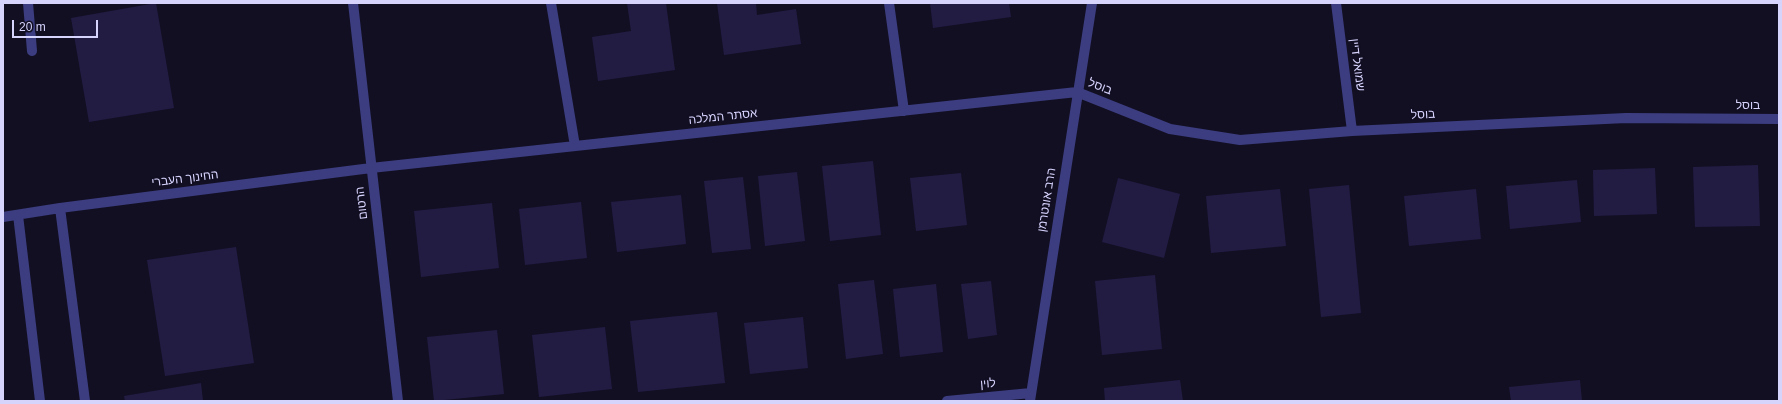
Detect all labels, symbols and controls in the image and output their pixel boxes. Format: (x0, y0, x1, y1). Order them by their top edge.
scale bar (14, 12, 100, 38)
text: 20 m (19, 20, 46, 34)
street label: שמואל דיין (1347, 38, 1367, 92)
street label: בוסל (1086, 76, 1114, 98)
street label: בוסל (1736, 99, 1760, 113)
street label: אסתר המלכה (688, 106, 758, 128)
street label: בוסל (1410, 107, 1436, 123)
street label: הרב אונטרמן (1035, 167, 1059, 233)
street label: החינוך העברי (151, 168, 219, 190)
street label: הרטום (353, 186, 371, 220)
street label: לוין (980, 376, 996, 392)

